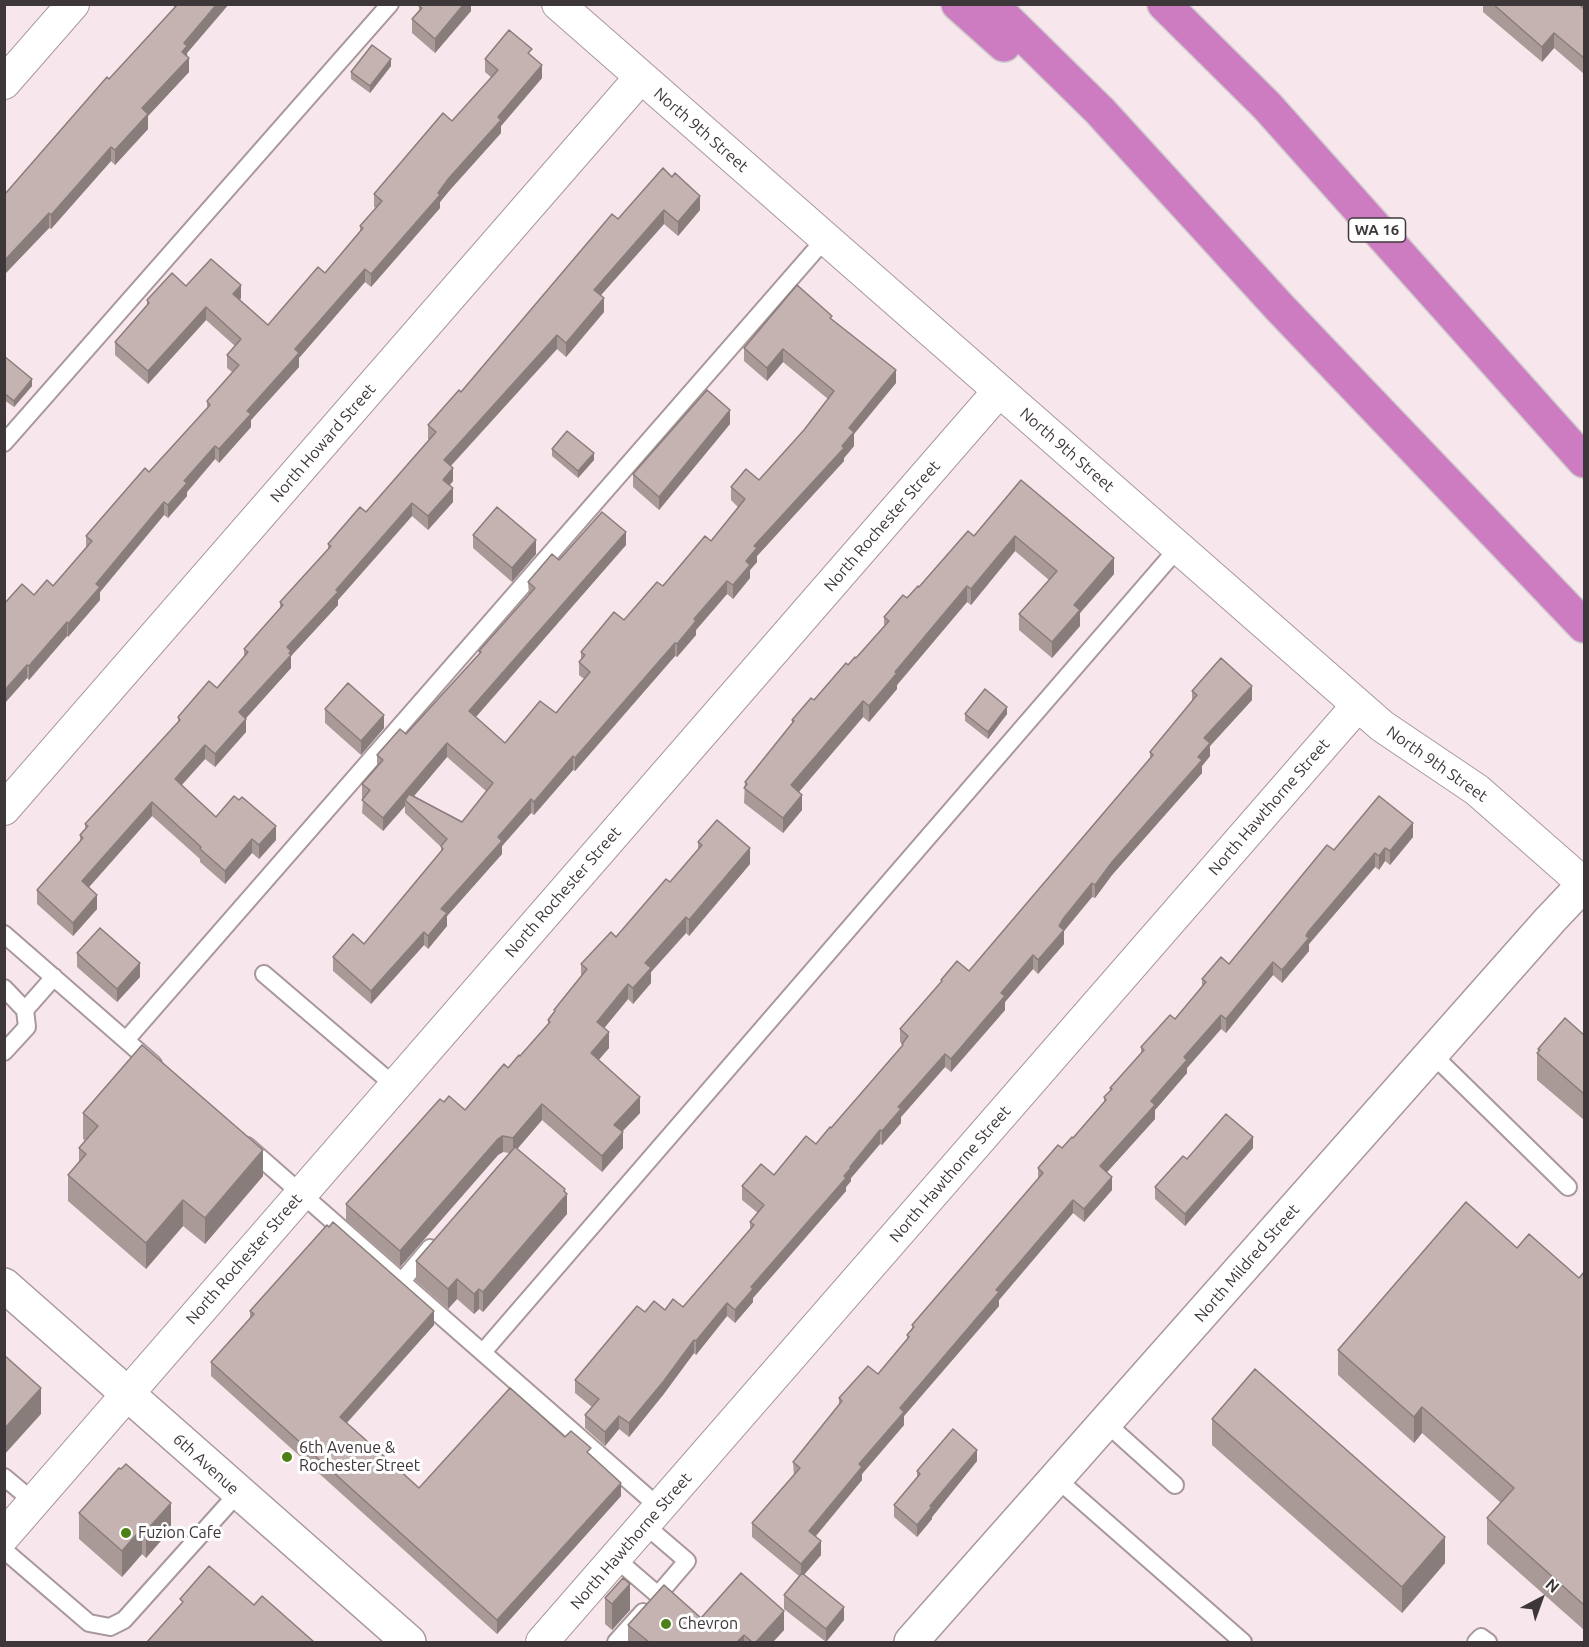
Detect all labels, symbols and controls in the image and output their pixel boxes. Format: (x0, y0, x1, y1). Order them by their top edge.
street label: North 9th Street (650, 84, 752, 176)
road number: WA 16 (1348, 218, 1406, 242)
street label: North Howard Street (266, 380, 380, 506)
street label: North 9th Street (1016, 404, 1118, 496)
street label: North Rochester Street (820, 457, 944, 595)
street label: North 9th Street (1383, 722, 1491, 806)
street label: North Hawthorne Street (1204, 735, 1334, 879)
street label: North Rochester Street (501, 823, 625, 961)
street label: North Hawthorne Street (885, 1102, 1015, 1246)
street label: North Rochester Street (182, 1190, 306, 1328)
street label: North Mildred Street (1191, 1200, 1303, 1326)
street label: 6th Avenue (169, 1429, 243, 1499)
place label: 6th Avenue & Rochester Street (299, 1438, 420, 1476)
marker: 6th Avenue & Rochester Street (280, 1450, 294, 1464)
street label: North Hawthorne Street (566, 1469, 696, 1613)
place label: Fuzion Cafe (138, 1523, 222, 1543)
marker: Fuzion Cafe (119, 1526, 133, 1540)
north arrow (1511, 1569, 1571, 1629)
text: N (1542, 1575, 1563, 1596)
place label: Chevron (678, 1614, 738, 1634)
marker: Chevron (659, 1617, 673, 1631)

